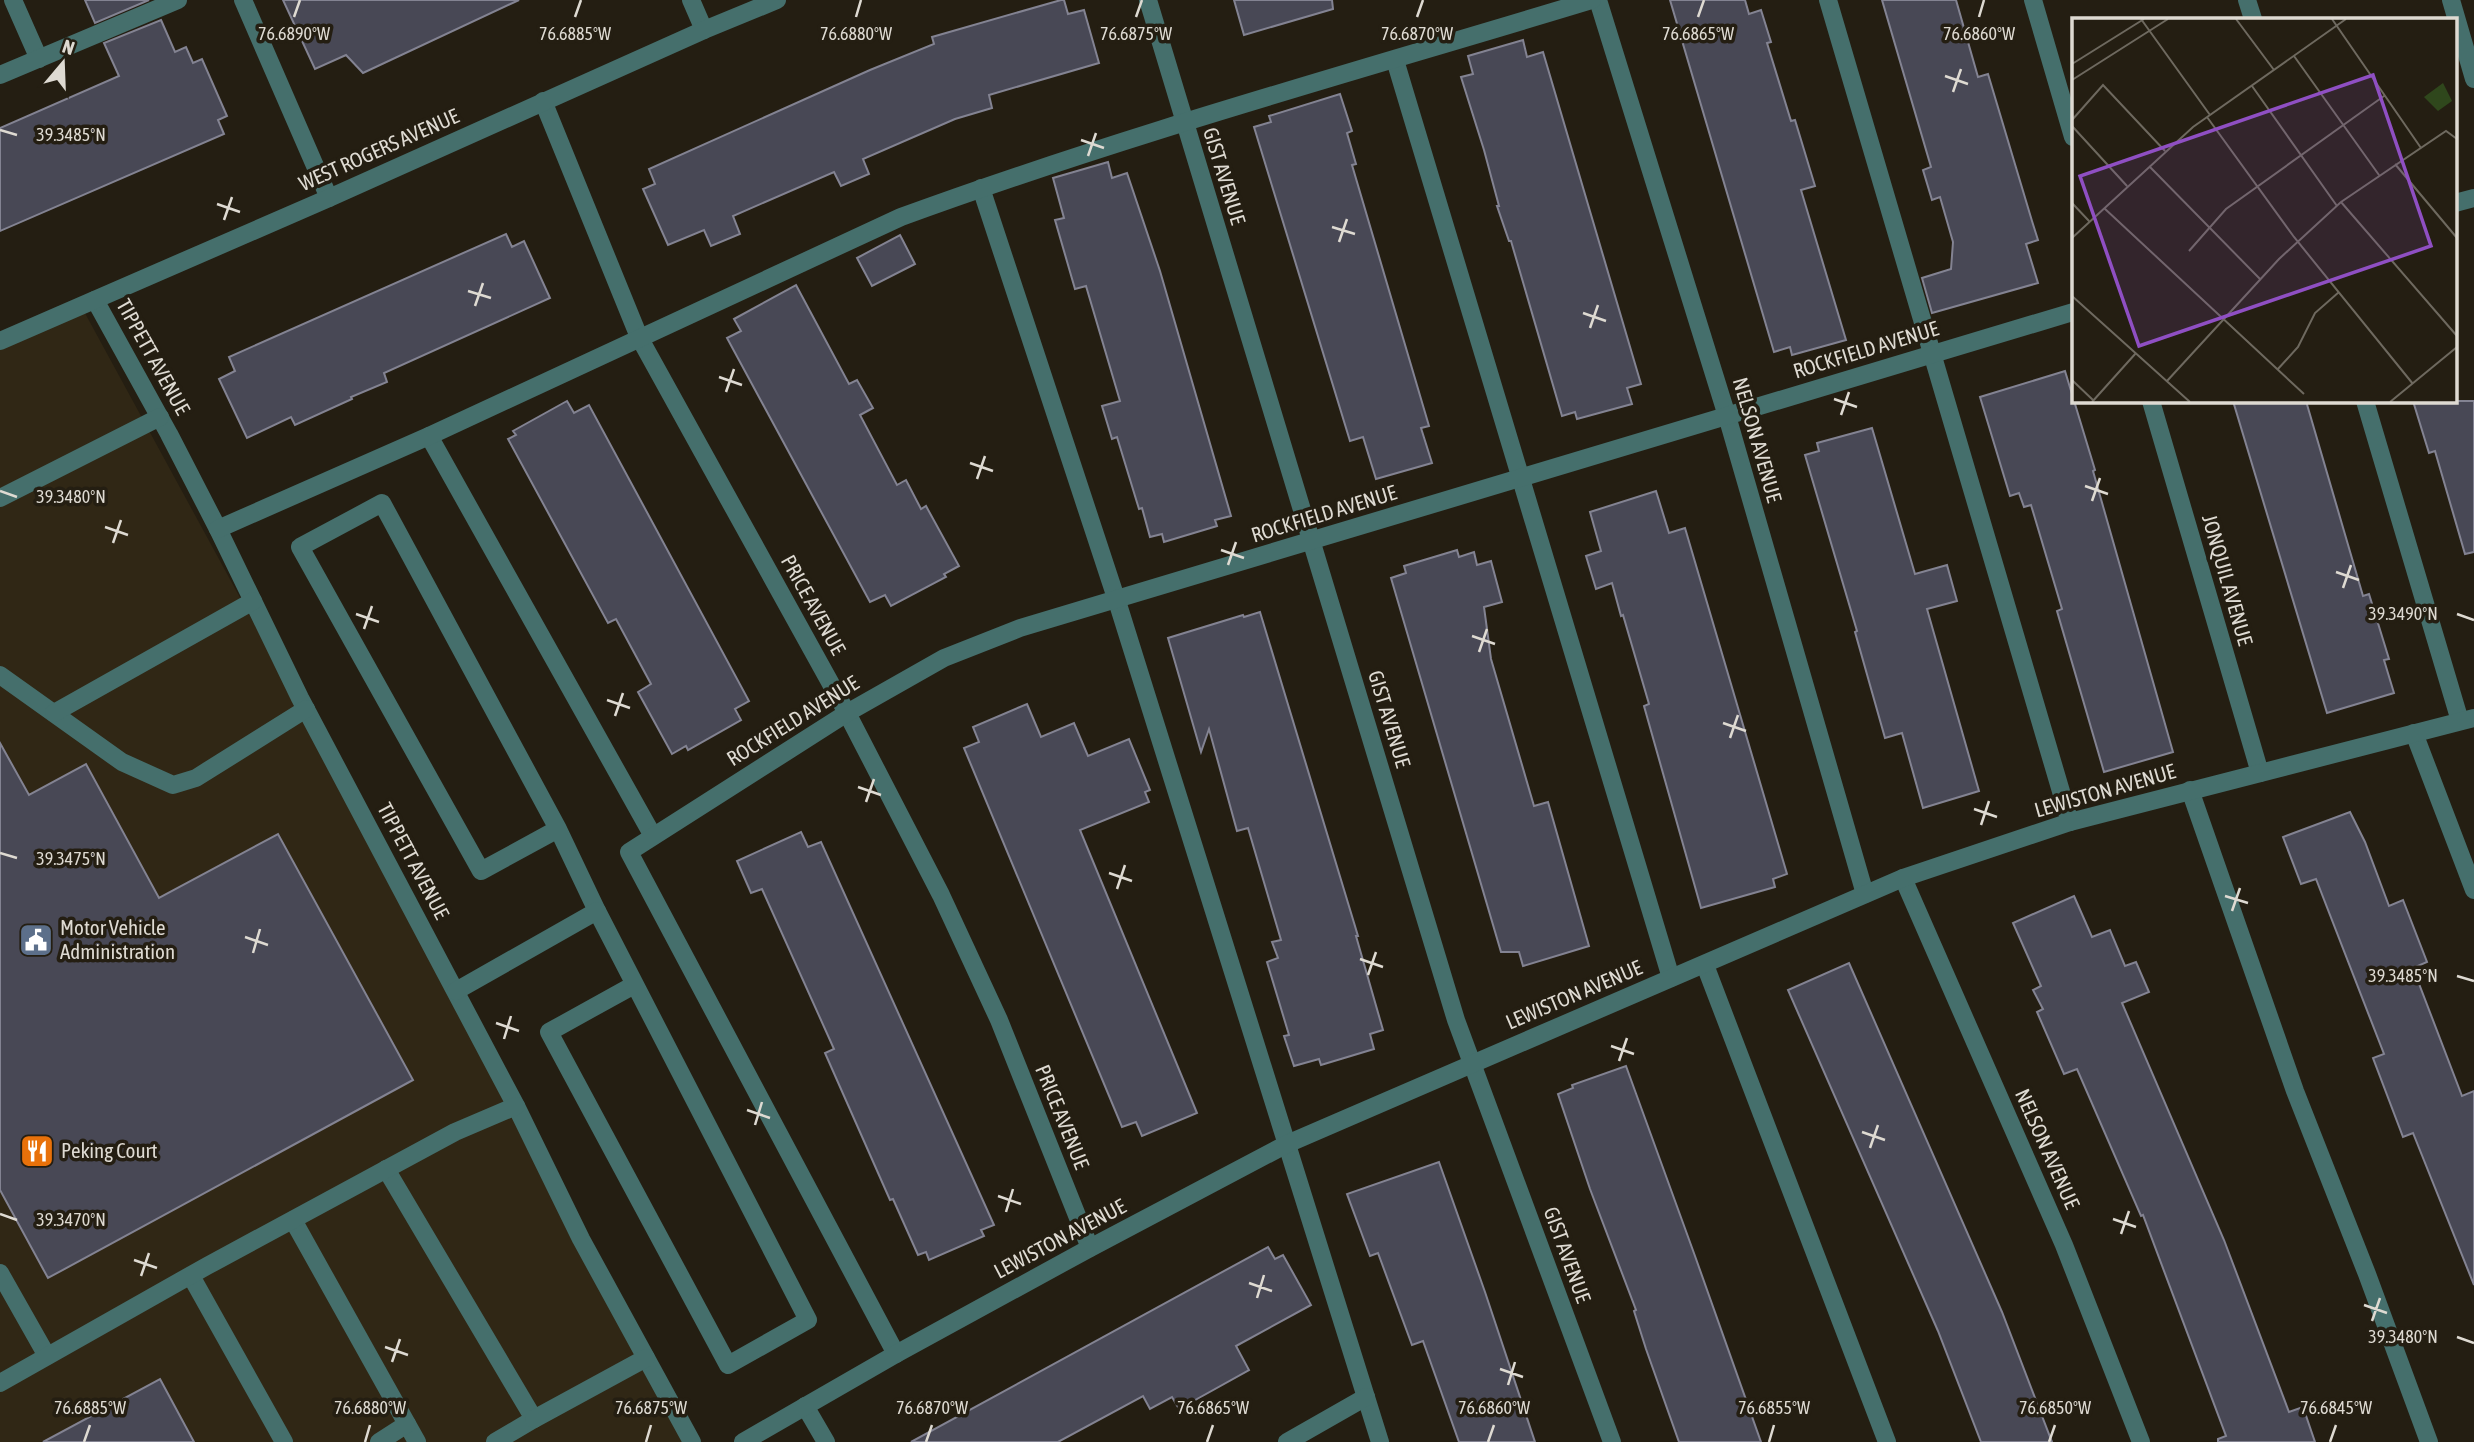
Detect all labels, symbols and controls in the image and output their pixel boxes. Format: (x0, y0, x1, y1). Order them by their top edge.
inset map (2072, 18, 2456, 402)
text: 76.6890°W (258, 23, 330, 44)
text: 76.6885°W (539, 23, 611, 44)
text: 76.6880°W (820, 23, 892, 44)
text: 76.6875°W (1100, 23, 1172, 44)
text: 76.6870°W (1381, 23, 1453, 44)
text: 76.6865°W (1662, 23, 1734, 44)
text: 76.6860°W (1943, 23, 2015, 44)
north arrow (28, 28, 98, 98)
text: N (60, 35, 77, 59)
street label: WEST ROGERS AVENUE (295, 103, 462, 195)
text: 39.3485°N (36, 124, 106, 145)
street label: GIST AVENUE (1199, 124, 1251, 227)
street label: TIPPETT AVENUE (112, 295, 195, 418)
street label: ROCKFIELD AVENUE (1790, 316, 1941, 383)
street label: NELSON AVENUE (1729, 375, 1787, 505)
street label: ROCKFIELD AVENUE (1248, 480, 1399, 547)
text: 39.3480°N (36, 486, 106, 507)
street label: JONQUIL AVENUE (2198, 511, 2258, 648)
street label: PRICE AVENUE (777, 550, 851, 659)
text: 39.3490°N (2368, 603, 2438, 624)
street label: GIST AVENUE (1364, 667, 1416, 770)
street label: ROCKFIELD AVENUE (722, 670, 863, 770)
street label: LEWISTON AVENUE (2031, 758, 2178, 822)
street label: TIPPETT AVENUE (373, 798, 455, 923)
text: 39.3475°N (36, 848, 106, 869)
place label: Motor Vehicle Administration (60, 915, 175, 963)
public building icon: Motor Vehicle Administration (17, 921, 55, 959)
street label: LEWISTON AVENUE (1502, 955, 1645, 1034)
text: 39.3485°N (2368, 965, 2438, 986)
street label: PRICE AVENUE (1031, 1061, 1095, 1172)
street label: NELSON AVENUE (2011, 1085, 2085, 1212)
restaurant icon: Peking Court (18, 1132, 56, 1170)
place label: Peking Court (61, 1138, 158, 1162)
street label: LEWISTON AVENUE (990, 1193, 1130, 1283)
street label: GIST AVENUE (1540, 1203, 1596, 1306)
text: 39.3470°N (36, 1209, 106, 1230)
text: 39.3480°N (2368, 1326, 2438, 1347)
text: 76.6885°W (54, 1397, 126, 1418)
text: 76.6880°W (334, 1397, 406, 1418)
text: 76.6875°W (615, 1397, 687, 1418)
text: 76.6870°W (896, 1397, 968, 1418)
text: 76.6865°W (1177, 1397, 1249, 1418)
text: 76.6860°W (1458, 1397, 1530, 1418)
text: 76.6855°W (1738, 1397, 1810, 1418)
text: 76.6850°W (2019, 1397, 2091, 1418)
text: 76.6845°W (2300, 1397, 2372, 1418)

